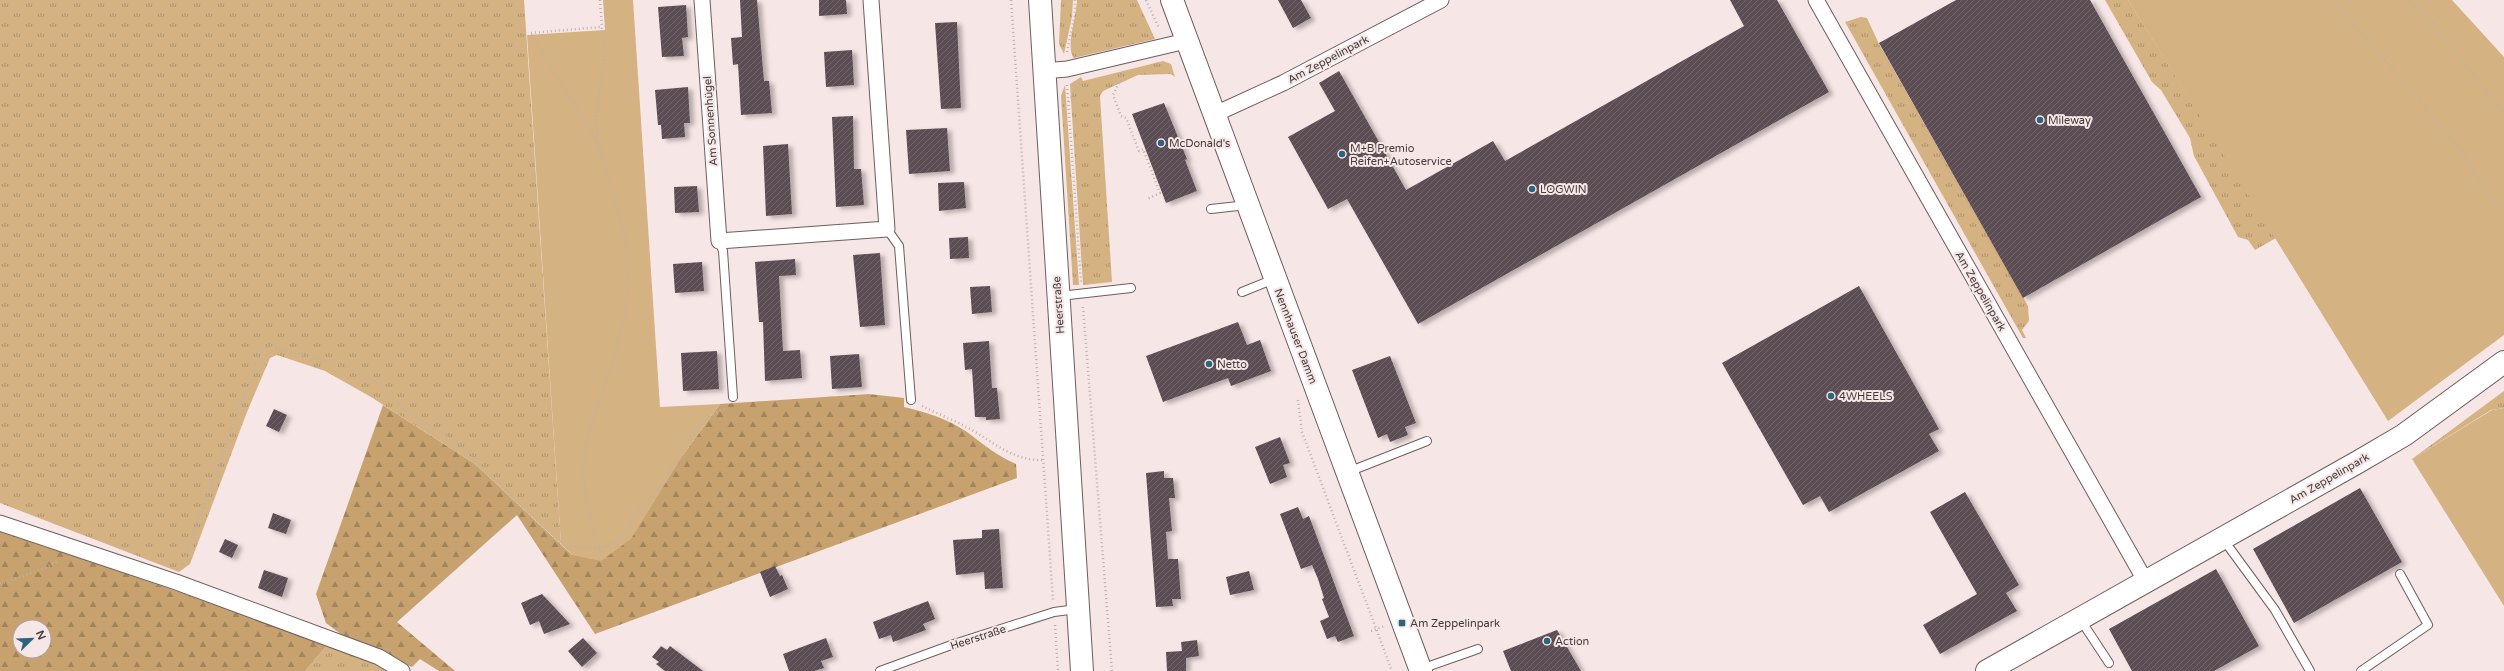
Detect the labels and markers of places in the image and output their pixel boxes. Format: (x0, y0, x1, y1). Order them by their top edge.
place label: Mileway (2048, 114, 2091, 127)
marker: Mileway (2035, 115, 2045, 125)
place label: McDonald's (1169, 137, 1230, 150)
marker: McDonald's (1156, 138, 1166, 148)
place label: M+B Premio Reifen+Autoservice (1350, 142, 1452, 168)
marker: M+B Premio Reifen+Autoservice (1337, 149, 1347, 159)
place label: LOGWIN (1540, 183, 1587, 196)
marker: LOGWIN (1527, 184, 1537, 194)
place label: Netto (1217, 358, 1247, 371)
marker: Netto (1204, 359, 1214, 369)
place label: 4WHEELS (1839, 390, 1893, 403)
marker: 4WHEELS (1826, 391, 1836, 401)
place label: Am Zeppelinpark (1410, 617, 1500, 630)
marker: Am Zeppelinpark (1397, 618, 1407, 628)
place label: Action (1555, 635, 1589, 648)
marker: Action (1542, 636, 1552, 646)

